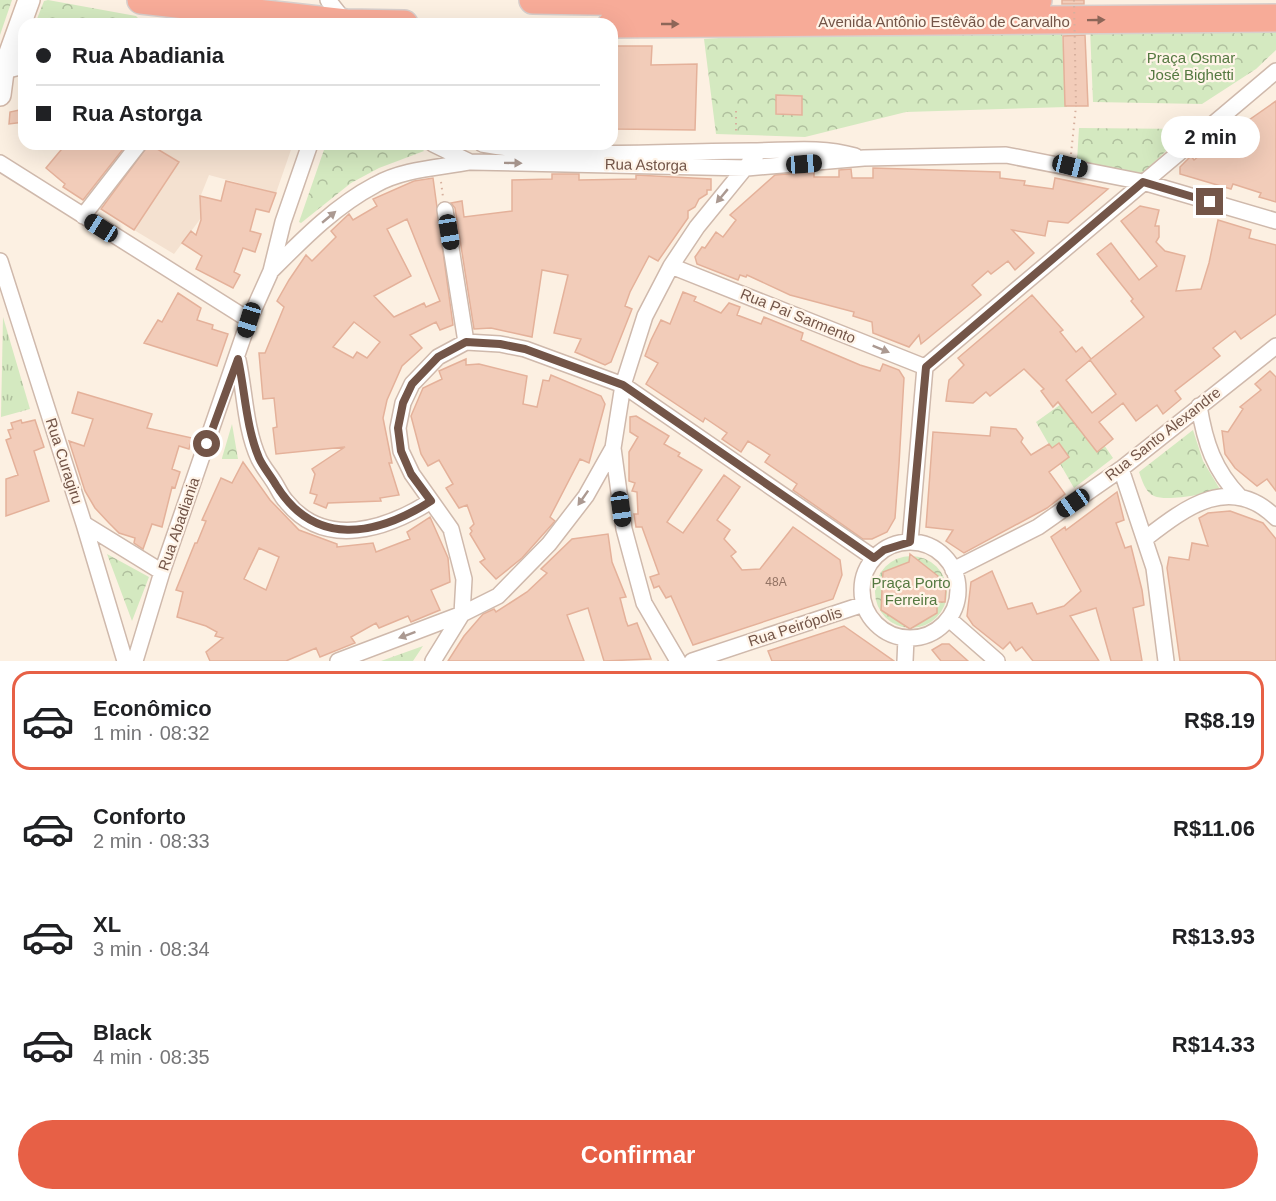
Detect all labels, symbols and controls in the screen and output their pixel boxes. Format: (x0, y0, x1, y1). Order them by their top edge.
street label: Avenida Antônio Estêvão de Carvalho (818, 13, 1070, 30)
one-way arrow (1087, 15, 1106, 25)
one-way arrow (661, 19, 680, 29)
text: Rua Abadiania (72, 43, 224, 68)
park label: Praça Osmar José Bighetti (1147, 49, 1235, 83)
text: Rua Astorga (72, 101, 202, 126)
callout: 2 min (1160, 115, 1260, 157)
text: 2 min (1184, 126, 1237, 148)
car (1050, 153, 1090, 179)
car (785, 154, 823, 174)
street label: Rua Astorga (605, 155, 688, 174)
one-way arrow (503, 158, 522, 168)
one-way arrow (716, 188, 729, 203)
route end (1196, 188, 1223, 215)
car (81, 211, 121, 245)
one-way arrow (321, 211, 337, 224)
car (437, 213, 461, 251)
street label: Rua Pai Sarmento (738, 285, 858, 346)
car (235, 300, 263, 340)
one-way arrow (873, 344, 891, 354)
street label: Rua Santo Alexandre (1102, 383, 1224, 484)
street label: Rua Curagiru (43, 416, 86, 506)
route start (193, 430, 220, 457)
street label: Rua Abadiania (155, 474, 203, 573)
car (1053, 485, 1093, 521)
one-way arrow (577, 490, 589, 506)
car (610, 490, 632, 528)
park label: Praça Porto Ferreira (871, 574, 951, 608)
house number: 48A (765, 575, 787, 589)
street label: Rua Peirópolis (746, 603, 844, 650)
one-way arrow (398, 630, 416, 640)
icon: car (21, 694, 75, 748)
text: Econômico (93, 696, 212, 721)
text: R$8.19 (1184, 708, 1255, 733)
text: 1 min · 08:32 (93, 722, 210, 744)
icon: car (21, 802, 75, 856)
text: Conforto (93, 804, 186, 829)
text: R$11.06 (1173, 816, 1255, 841)
text: 2 min · 08:33 (93, 830, 210, 852)
icon: car (21, 910, 75, 964)
text: XL (93, 912, 121, 937)
text: R$13.93 (1172, 924, 1255, 949)
text: 3 min · 08:34 (93, 938, 210, 960)
icon: car (21, 1018, 75, 1072)
text: Black (93, 1020, 152, 1045)
text: R$14.33 (1172, 1032, 1255, 1057)
text: 4 min · 08:35 (93, 1046, 210, 1068)
button: Confirmar (18, 1120, 1258, 1189)

